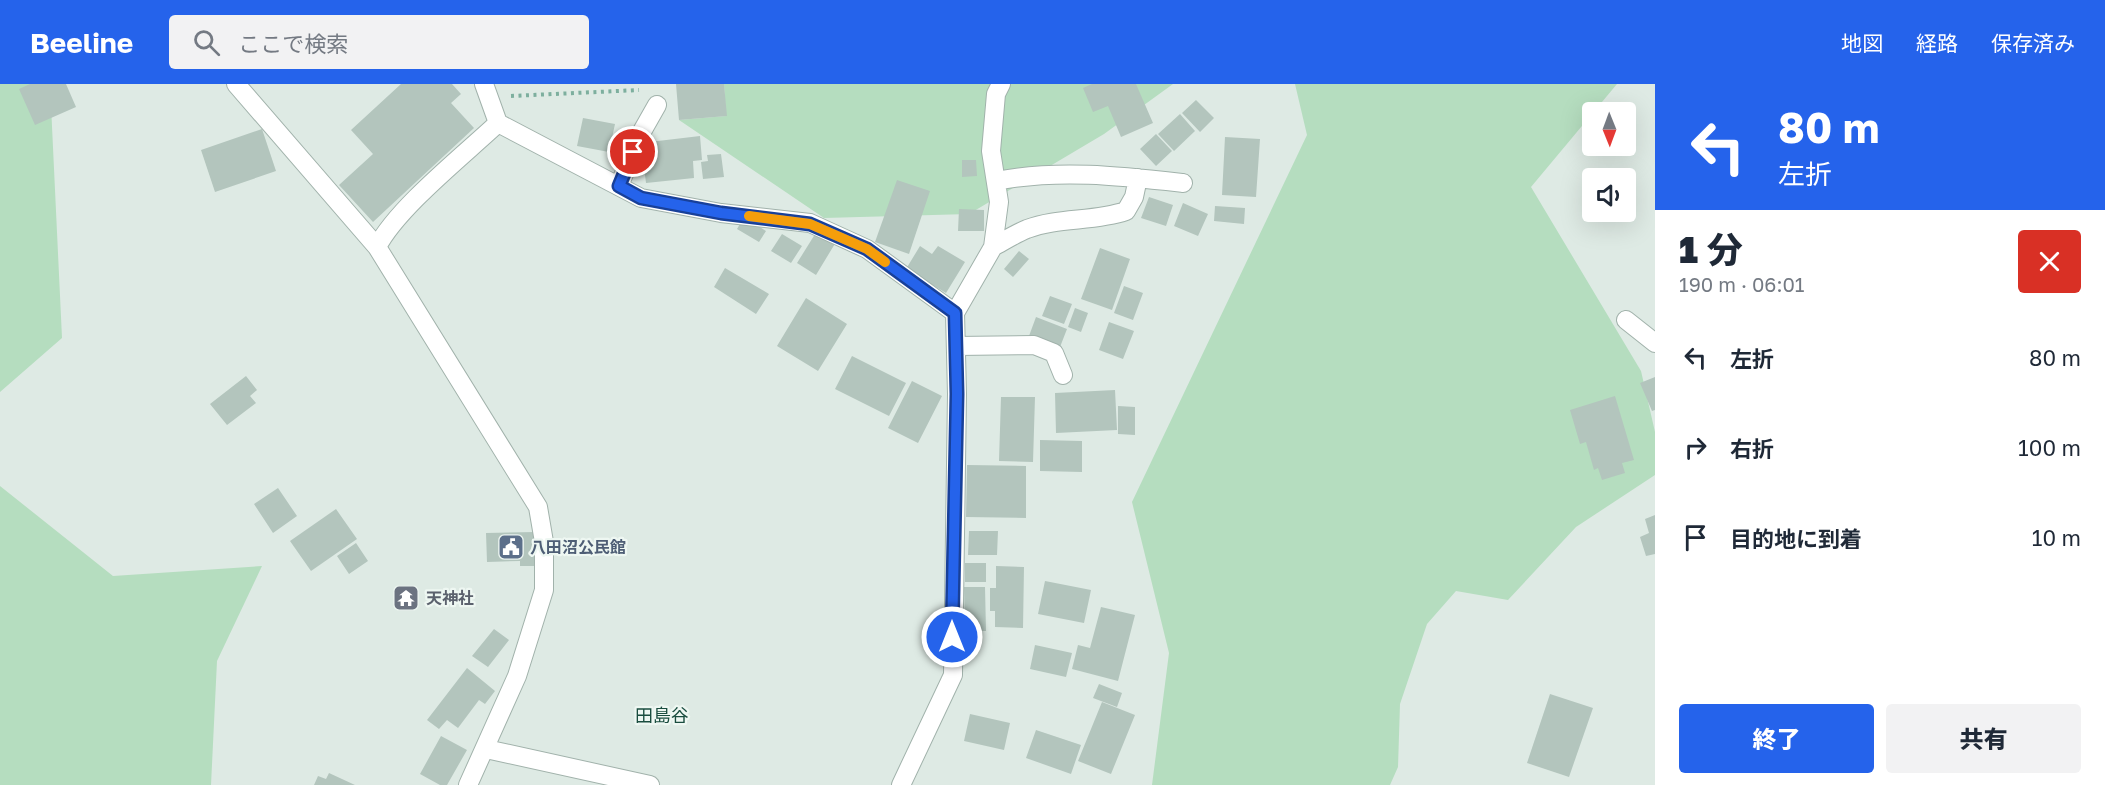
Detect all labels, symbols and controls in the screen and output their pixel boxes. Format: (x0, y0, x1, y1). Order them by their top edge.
search box (169, 15, 589, 69)
text: Beeline (30, 26, 133, 59)
icon: search (190, 26, 223, 59)
text: ここで検索 (238, 30, 348, 57)
text: 地図 (1841, 30, 1883, 56)
text: 経路 (1916, 30, 1958, 56)
text: 保存済み (1991, 30, 2075, 56)
north arrow (1582, 102, 1636, 156)
map controls (1582, 102, 1636, 222)
text: 80 m (1778, 102, 1879, 152)
icon: left (1679, 108, 1757, 186)
pin (607, 126, 658, 177)
icon: arrive (616, 135, 649, 168)
text: 左折 (1778, 158, 1832, 190)
button: sound (1582, 168, 1636, 222)
text: 1 分 (1679, 228, 1743, 271)
button: close (2018, 230, 2081, 293)
text: 190 m · 06:01 (1679, 272, 1805, 296)
icon: left (1679, 341, 1712, 374)
text: 80 m (2029, 344, 2081, 371)
text: 左折 (1730, 345, 1774, 372)
icon: right (1679, 431, 1712, 464)
text: 100 m (2018, 434, 2081, 461)
text: 右折 (1730, 435, 1774, 462)
icon: arrive (1679, 521, 1712, 554)
text: 10 m (2032, 524, 2081, 551)
text: 目的地に到着 (1730, 525, 1862, 552)
public building icon: 八田沼公民館 (496, 532, 526, 562)
place label: 八田沼公民館 (530, 537, 626, 557)
temple icon: 天神社 (391, 583, 421, 613)
place label: 天神社 (426, 588, 474, 608)
position arrow (920, 605, 984, 669)
district label: 田島谷 (635, 704, 689, 726)
button: 終了 (1679, 704, 1874, 773)
button: 共有 (1886, 704, 2081, 773)

